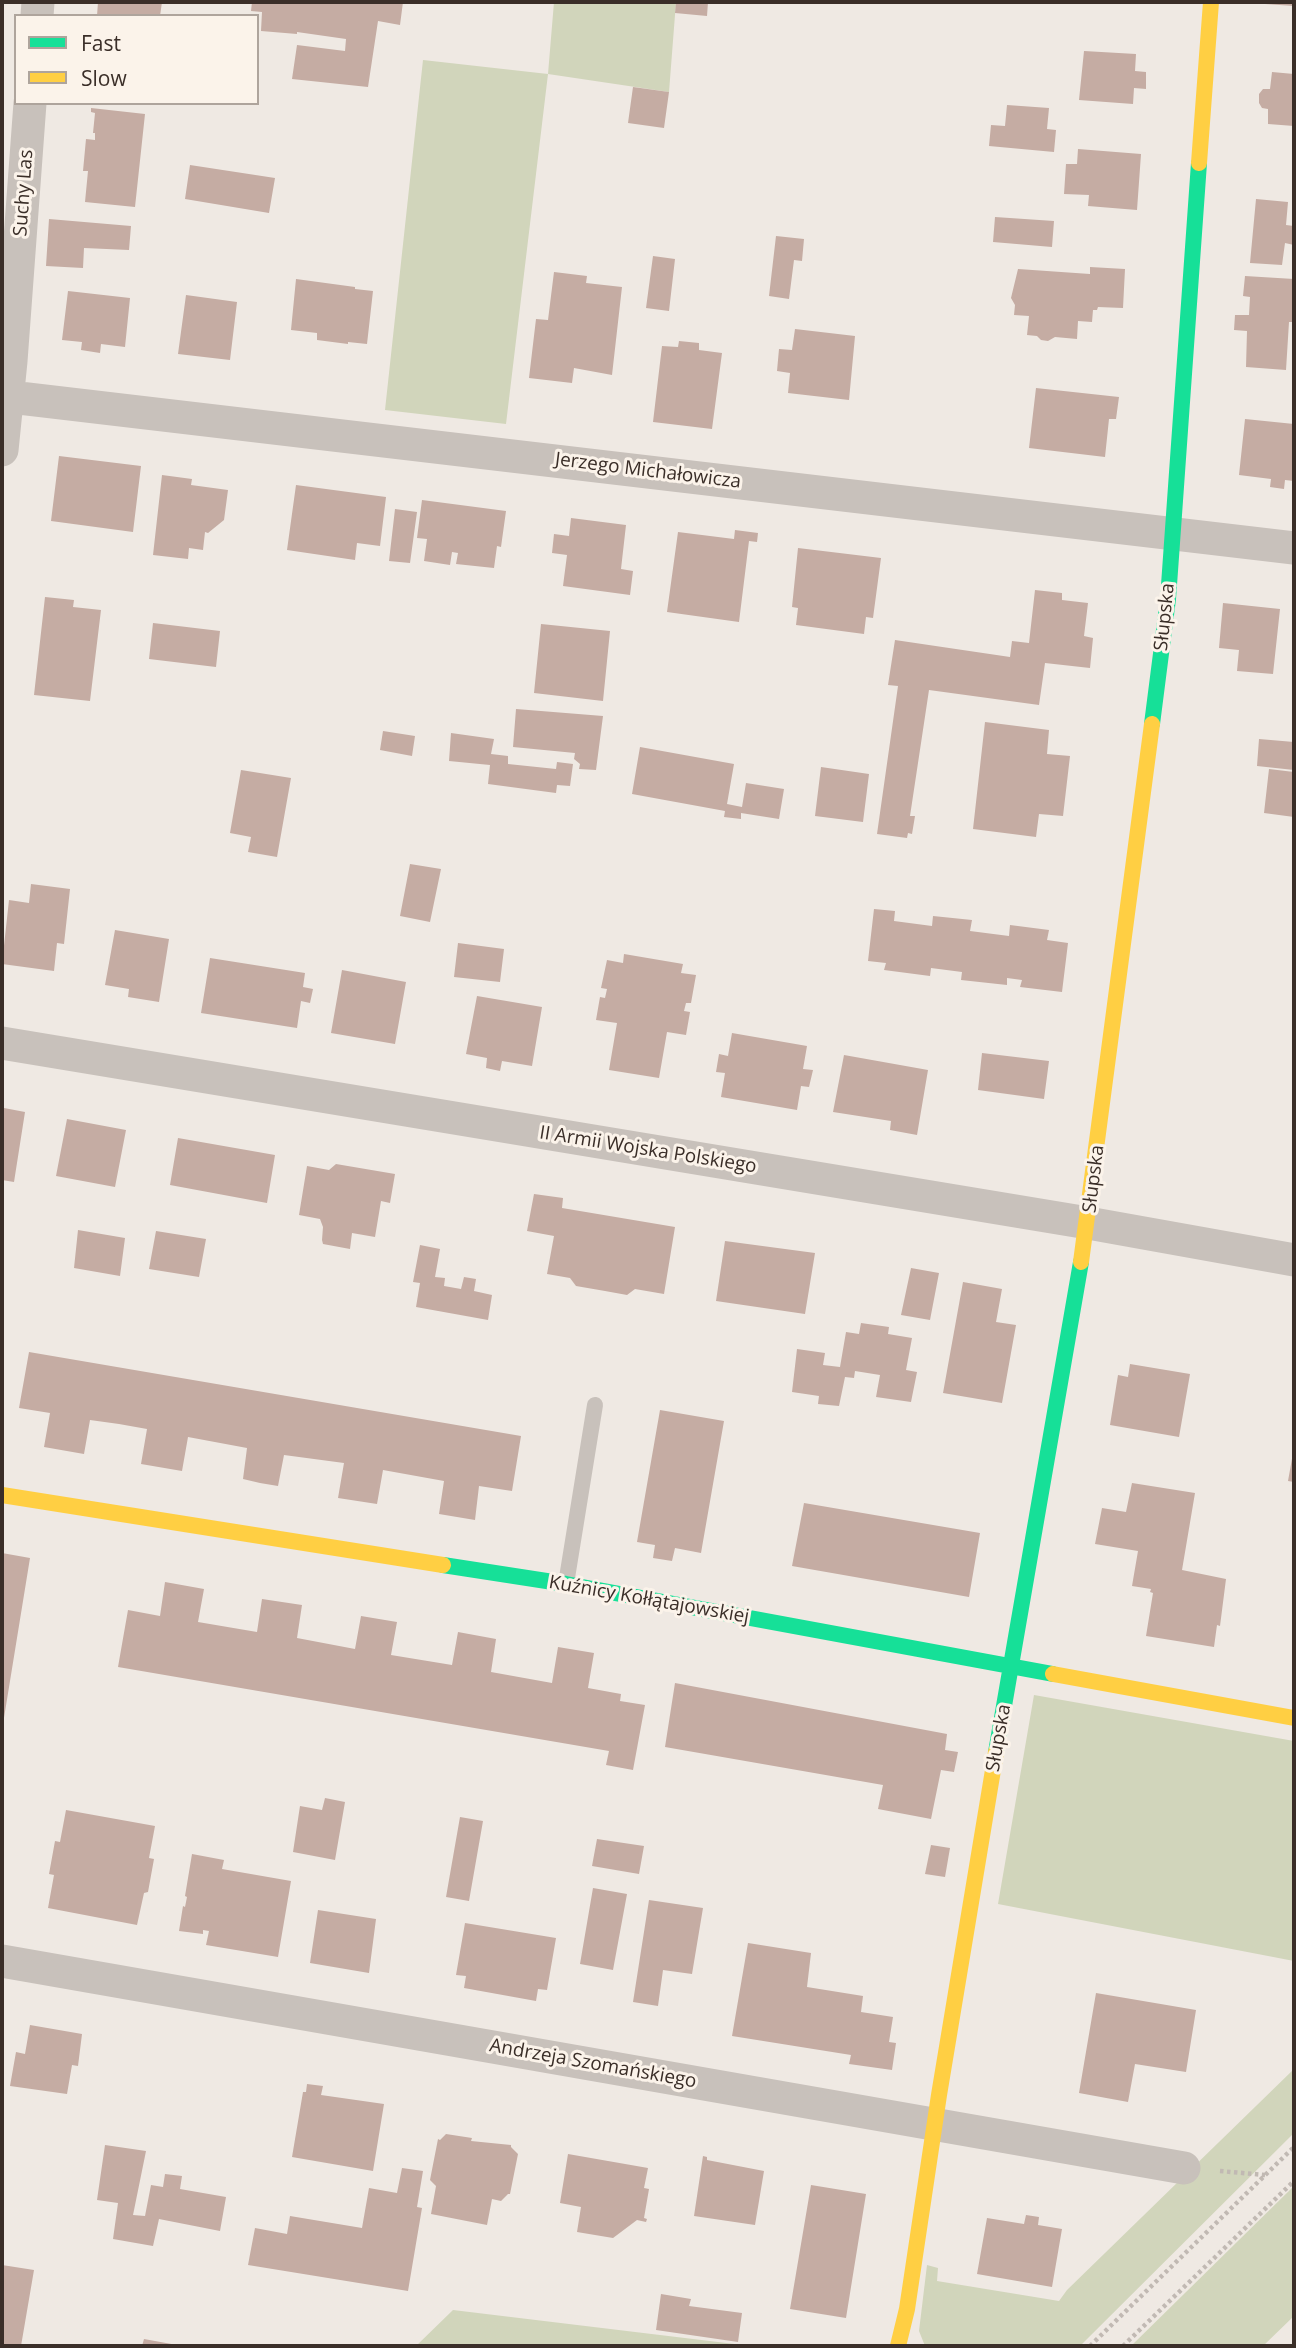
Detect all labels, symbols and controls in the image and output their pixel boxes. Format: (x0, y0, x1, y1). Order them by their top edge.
legend (14, 14, 259, 105)
text: Fast (81, 29, 121, 57)
text: Slow (81, 64, 127, 92)
street label: Suchy Las (10, 149, 38, 237)
street label: Jerzego Michałowicza (554, 448, 742, 494)
street label: Słupska (1150, 582, 1180, 652)
street label: II Armii Wojska Polskiego (538, 1122, 758, 1178)
street label: Słupska (1079, 1144, 1109, 1214)
street label: Kuźnicy Kołłątajowskiej (547, 1571, 751, 1629)
street label: Słupska (982, 1702, 1016, 1774)
street label: Andrzeja Szomańskiego (488, 2035, 698, 2093)

